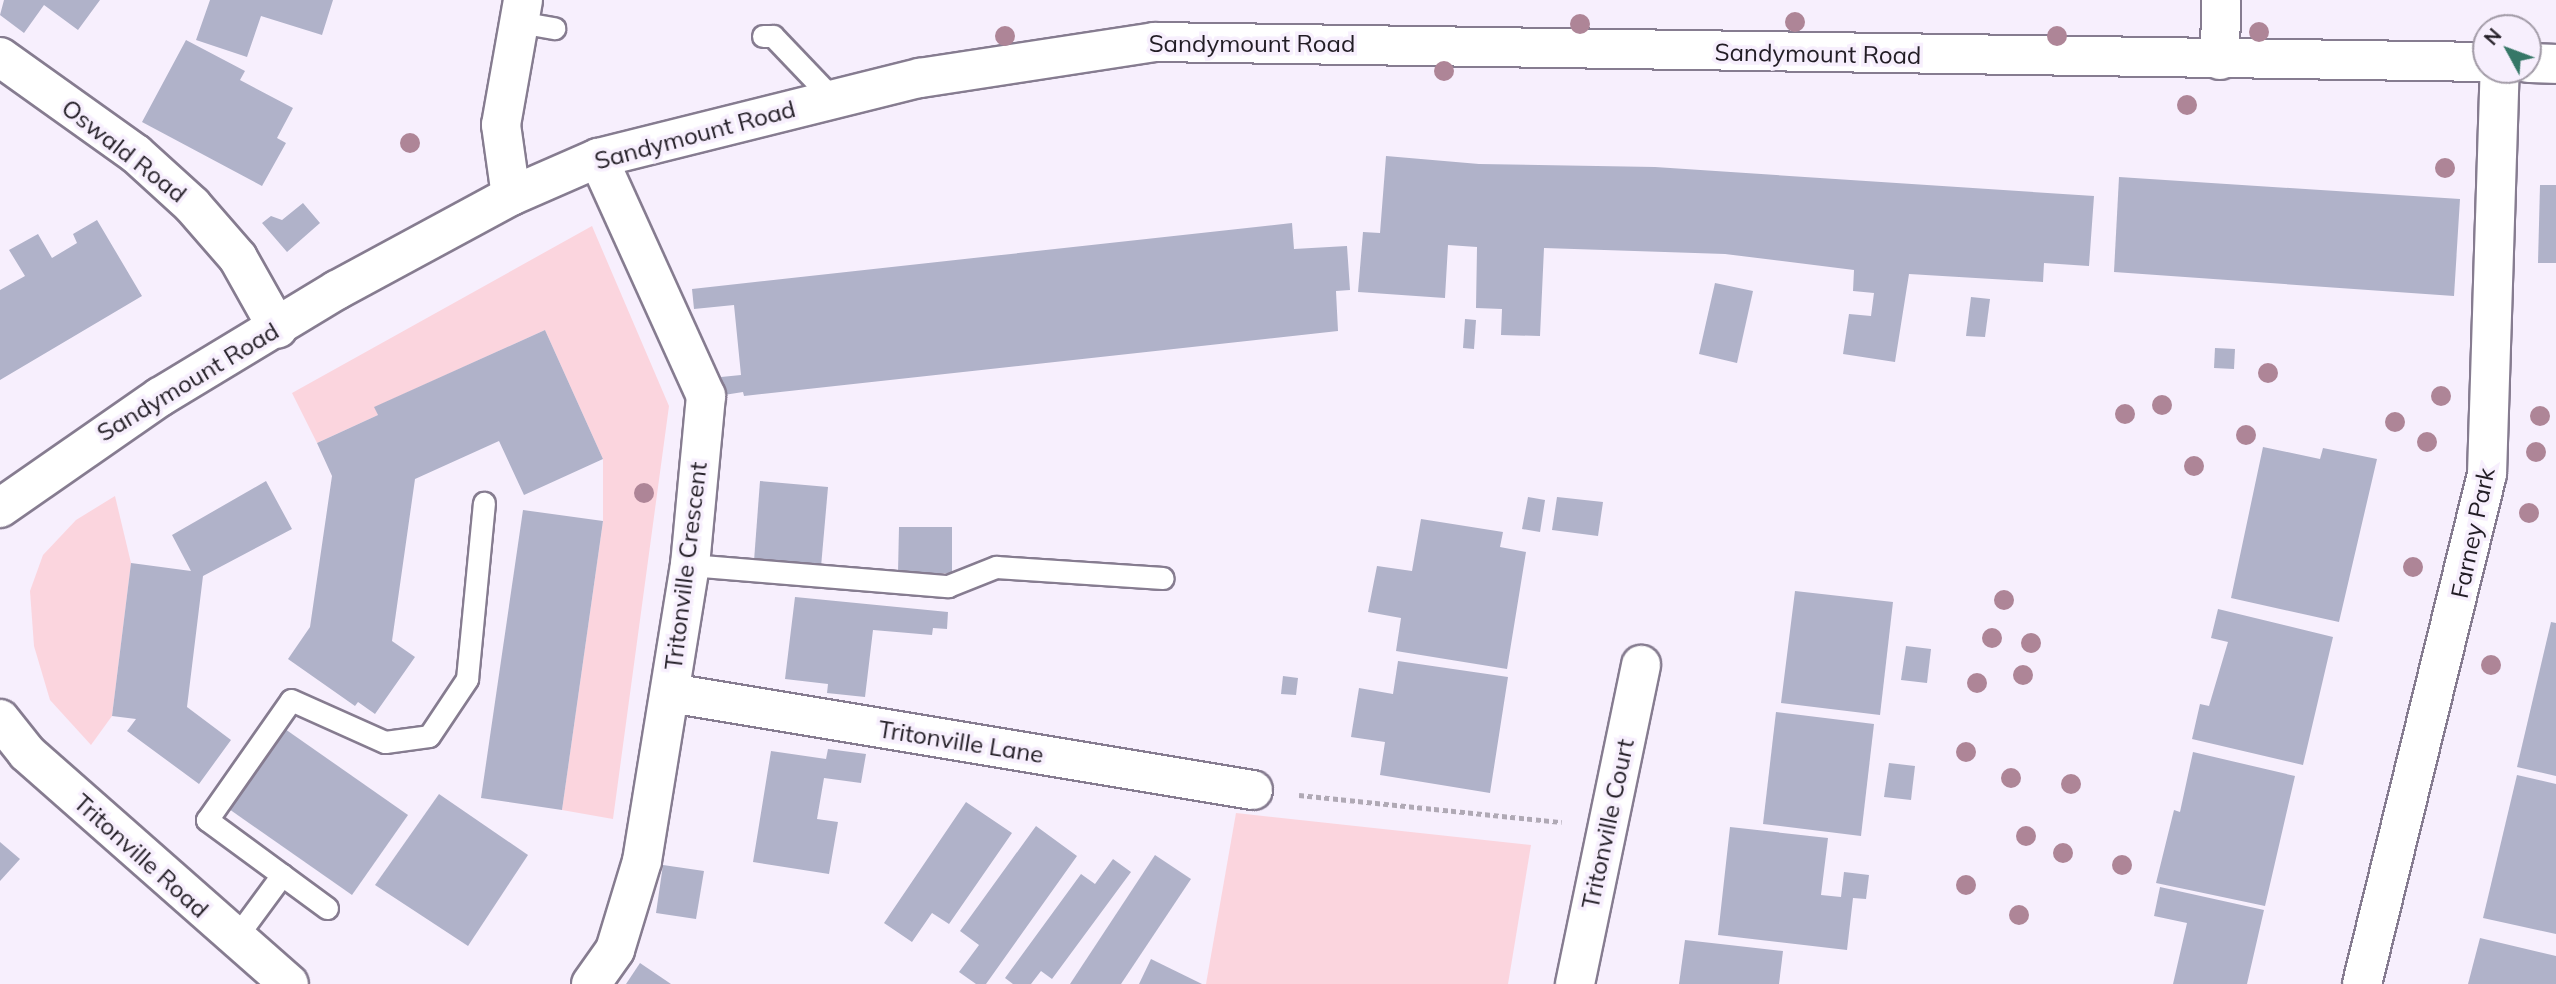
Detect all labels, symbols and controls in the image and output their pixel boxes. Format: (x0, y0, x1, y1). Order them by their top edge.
north arrow (2472, 14, 2542, 84)
text: N (2479, 23, 2506, 50)
street label: Sandymount Road (1149, 30, 1355, 58)
street label: Sandymount Road (1714, 38, 1922, 70)
street label: Oswald Road (56, 93, 192, 209)
street label: Sandymount Road (591, 94, 799, 176)
street label: Sandymount Road (92, 316, 284, 448)
street label: Tritonville Crescent (659, 460, 713, 672)
street label: Farney Park (2445, 465, 2501, 601)
street label: Tritonville Lane (876, 715, 1046, 769)
street label: Tritonville Court (1576, 736, 1640, 912)
street label: Tritonville Road (68, 788, 214, 924)

